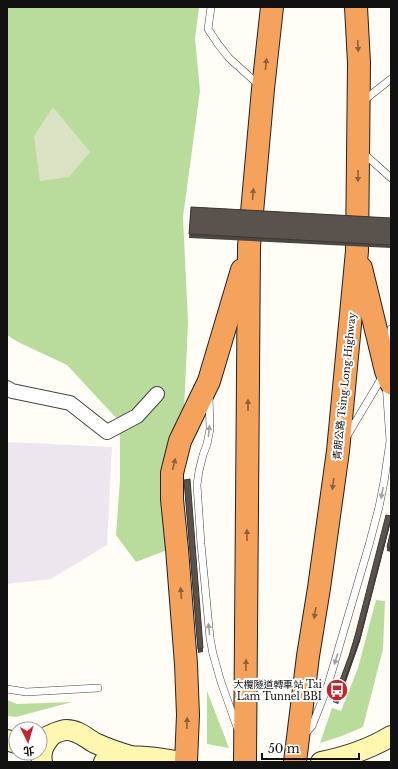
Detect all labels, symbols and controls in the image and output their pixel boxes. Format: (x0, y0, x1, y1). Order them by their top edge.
one-way arrow (355, 40, 362, 52)
one-way arrow (263, 58, 269, 70)
one-way arrow (355, 170, 361, 183)
one-way arrow (250, 188, 257, 200)
street label: 青朗公路 Tsing Long Highway (330, 311, 359, 461)
one-way arrow (245, 398, 251, 411)
one-way arrow (206, 425, 212, 437)
one-way arrow (172, 458, 178, 470)
one-way arrow (330, 478, 336, 491)
one-way arrow (378, 487, 384, 499)
one-way arrow (244, 528, 250, 541)
one-way arrow (177, 587, 184, 599)
one-way arrow (312, 607, 318, 619)
one-way arrow (206, 623, 212, 635)
one-way arrow (333, 653, 339, 665)
one-way arrow (242, 659, 249, 671)
bus stop icon: 大欖隧道轉車站 Tai Lam Tunnel BBI (324, 677, 350, 703)
place label: 大欖隧道轉車站 Tai Lam Tunnel BBI (233, 678, 323, 703)
one-way arrow (184, 717, 191, 729)
north arrow (8, 721, 48, 761)
scale bar (262, 735, 359, 761)
text: 50 m (268, 741, 300, 756)
text: 北 (23, 744, 35, 758)

